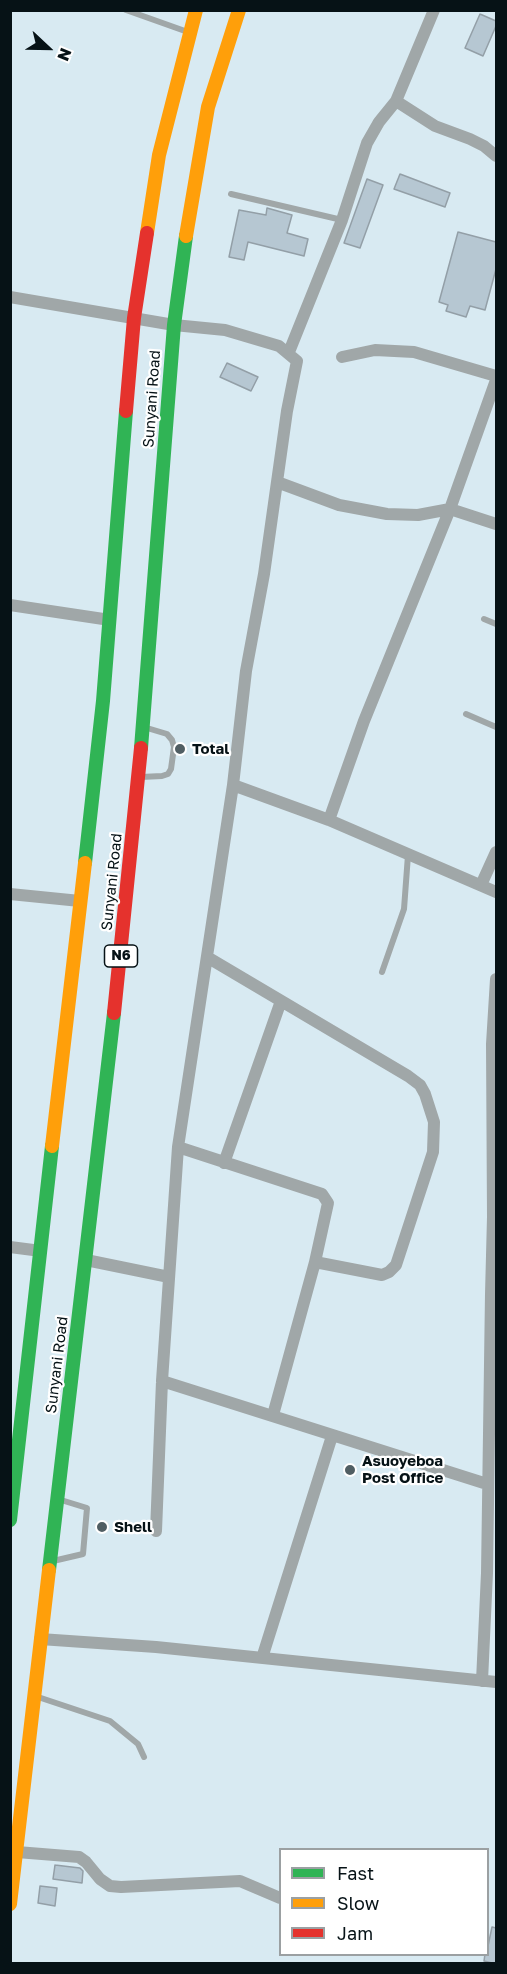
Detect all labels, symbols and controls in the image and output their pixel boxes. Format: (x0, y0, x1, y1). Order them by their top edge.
north arrow (18, 18, 78, 78)
text: N (53, 45, 76, 64)
street label: Sunyani Road (140, 350, 164, 448)
place label: Total (192, 740, 229, 758)
marker: Total (173, 742, 187, 756)
street label: Sunyani Road (98, 832, 126, 932)
road number: N6 (104, 945, 138, 967)
street label: Sunyani Road (42, 1315, 72, 1415)
place label: Asuoyeboa Post Office (362, 1452, 443, 1487)
marker: Asuoyeboa Post Office (343, 1463, 357, 1477)
place label: Shell (114, 1518, 152, 1536)
marker: Shell (95, 1520, 109, 1534)
legend (279, 1848, 489, 1956)
text: Fast (337, 1862, 374, 1884)
text: Slow (337, 1892, 379, 1914)
text: Jam (337, 1922, 373, 1944)

